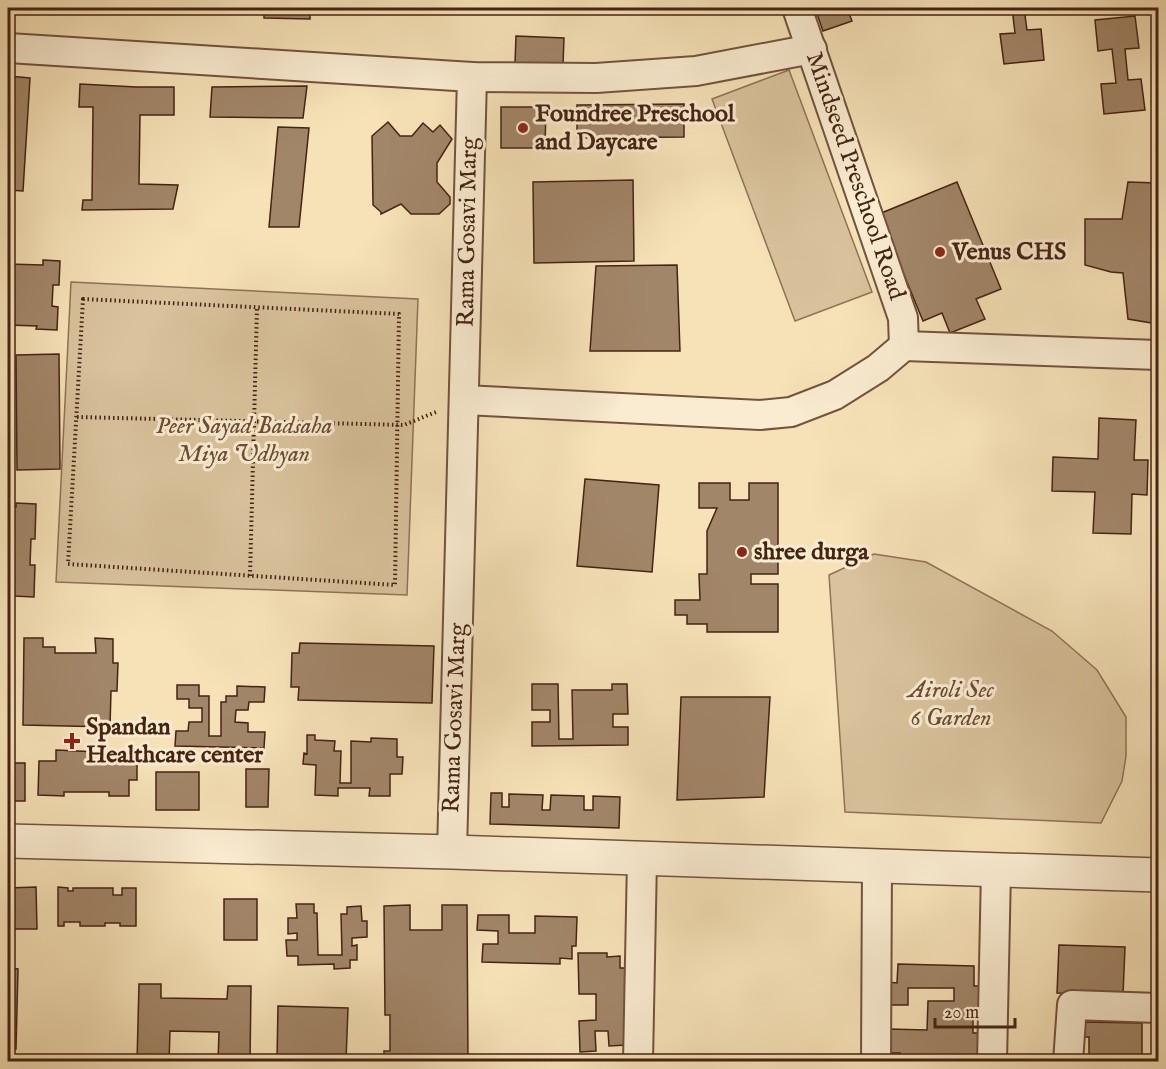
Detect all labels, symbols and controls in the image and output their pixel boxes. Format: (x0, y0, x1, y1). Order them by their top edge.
street label: Mindseed Preschool Road (798, 48, 912, 304)
place label: Foundree Preschool and Daycare (535, 99, 735, 158)
marker: Foundree Preschool and Daycare (516, 121, 530, 135)
street label: Rama Gosavi Marg (451, 136, 485, 327)
place label: Venus CHS (951, 237, 1066, 268)
marker: Venus CHS (933, 245, 947, 259)
park label: Peer Sayad Badsaha Miya Udhyan (156, 411, 332, 470)
place label: shree durga (754, 537, 869, 568)
marker: shree durga (735, 545, 749, 559)
street label: Rama Gosavi Marg (436, 621, 474, 814)
park label: Airoli Sec 6 Garden (905, 675, 995, 734)
place label: Spandan Healthcare center (86, 712, 263, 771)
marker: Spandan Healthcare center (63, 732, 81, 750)
scale bar (935, 991, 1014, 1029)
text: 20 m (944, 1002, 979, 1025)

